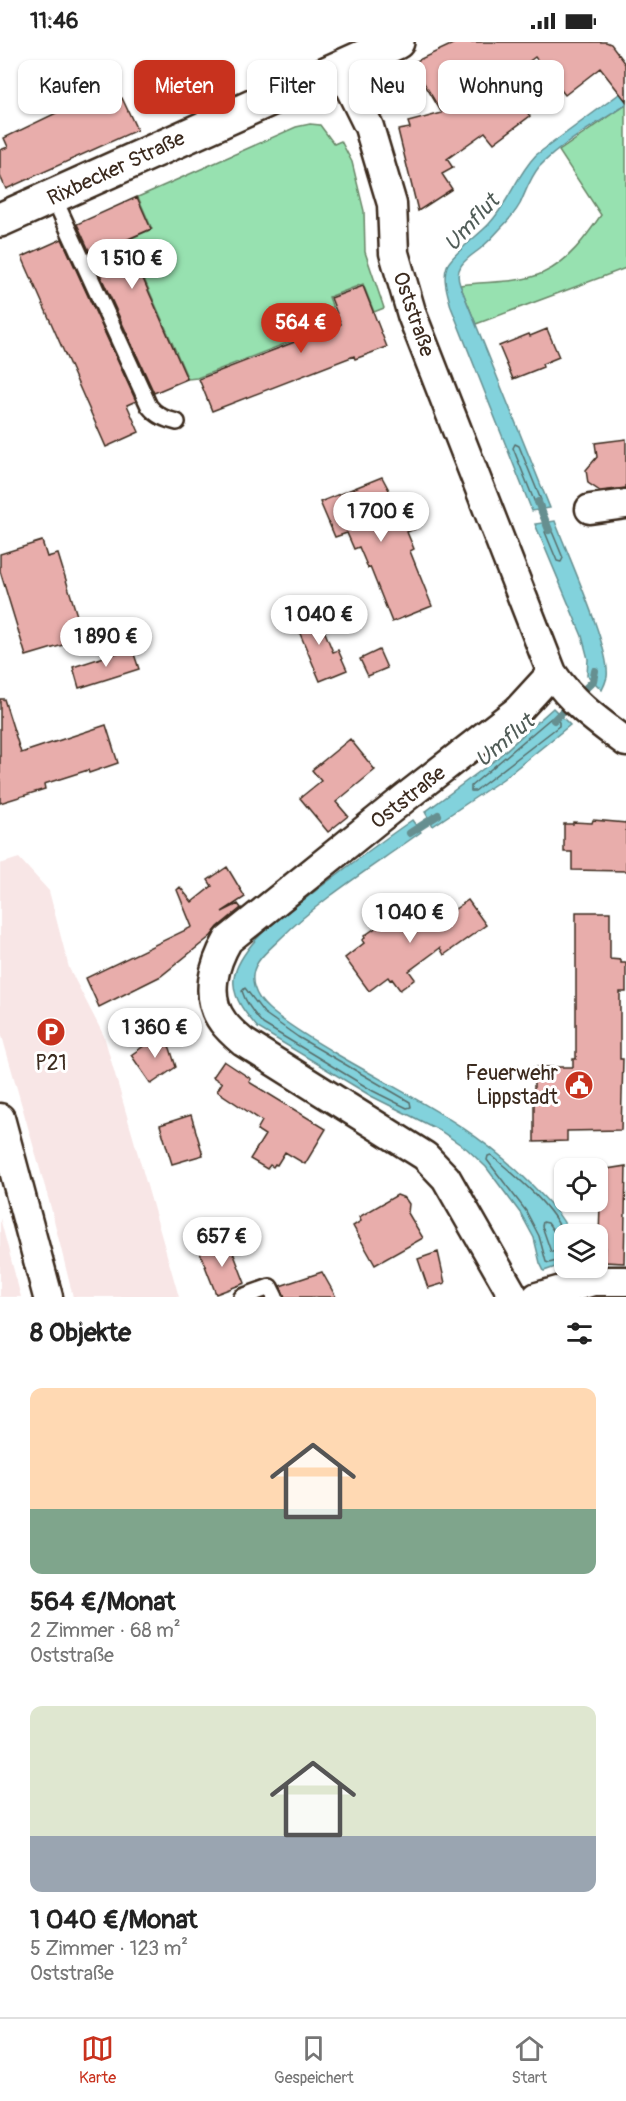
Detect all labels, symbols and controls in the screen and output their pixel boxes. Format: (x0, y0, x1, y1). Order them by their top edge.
text: 11:46 (30, 7, 79, 35)
chip: Kaufen (18, 60, 122, 114)
chip: Mieten (134, 60, 235, 114)
chip: Filter (247, 60, 337, 114)
chip: Neu (349, 60, 426, 114)
chip: Wohnung (438, 60, 564, 114)
street label: Rixbecker Straße (43, 125, 190, 212)
water label: Umflut (438, 187, 507, 257)
pin: 1 510 € (77, 239, 187, 290)
text: 1 510 € (101, 246, 163, 271)
street label: Oststraße (386, 268, 441, 361)
pin: 564 € (259, 303, 343, 354)
text: 564 € (275, 310, 327, 335)
pin: 1 700 € (326, 492, 436, 543)
text: 1 700 € (347, 499, 415, 524)
pin: 1 040 € (264, 595, 374, 646)
text: 1 040 € (285, 602, 353, 627)
pin: 1 890 € (51, 617, 161, 668)
text: 1 890 € (74, 624, 138, 649)
water label: Umflut (470, 707, 541, 773)
street label: Oststraße (365, 759, 452, 835)
pin: 1 040 € (355, 893, 465, 944)
text: 1 040 € (376, 900, 444, 925)
pin: 1 360 € (100, 1008, 210, 1059)
text: 1 360 € (122, 1015, 188, 1040)
parking icon: P21 (35, 1016, 67, 1048)
place label: P21 (35, 1050, 67, 1077)
place label: Feuerwehr Lippstadt (465, 1060, 559, 1111)
public building icon: Feuerwehr Lippstadt (563, 1069, 595, 1101)
map controls (554, 1158, 608, 1278)
button: locate (554, 1158, 608, 1212)
pin: 657 € (180, 1217, 264, 1268)
text: 657 € (197, 1224, 247, 1249)
button: layers (554, 1224, 608, 1278)
text: 8 Objekte (30, 1317, 131, 1349)
icon: filters (563, 1317, 596, 1350)
icon: home (259, 1427, 367, 1535)
text: 564 €/Monat (30, 1586, 175, 1618)
text: 2 Zimmer · 68 m² (30, 1618, 181, 1643)
text: Oststraße (30, 1643, 114, 1668)
icon: home (259, 1745, 367, 1853)
text: 1 040 €/Monat (30, 1904, 197, 1936)
text: 5 Zimmer · 123 m² (30, 1936, 188, 1961)
text: Oststraße (30, 1961, 114, 1986)
tab: Karte (79, 2032, 116, 2088)
tab: Gespeichert (274, 2032, 354, 2088)
tab: Start (512, 2032, 547, 2088)

